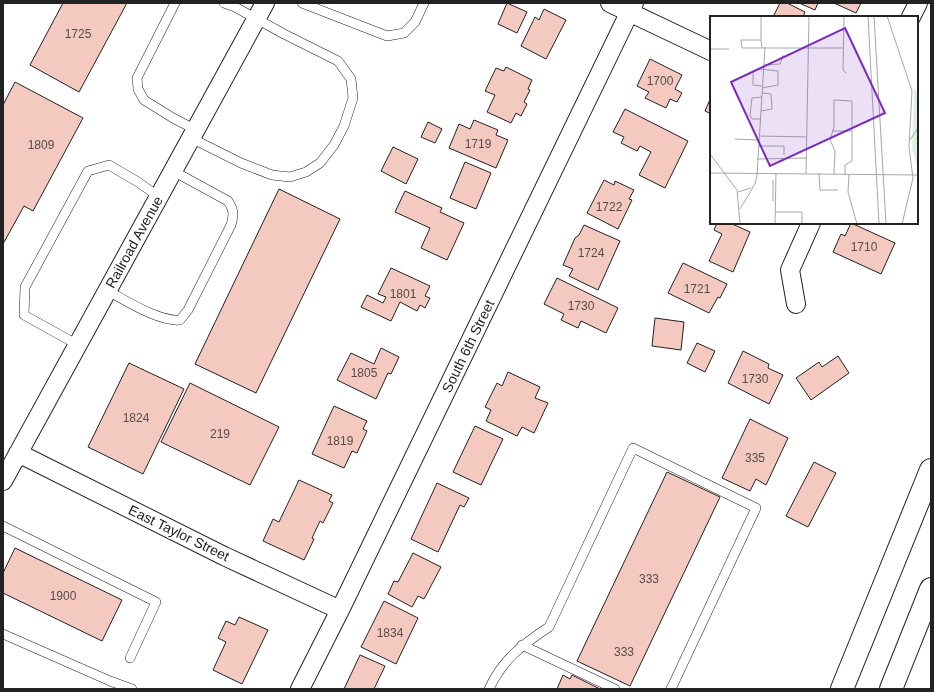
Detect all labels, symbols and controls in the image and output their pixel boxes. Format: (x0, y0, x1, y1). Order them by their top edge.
inset map (710, 16, 918, 224)
house number: 1725 (65, 27, 92, 41)
house number: 1700 (647, 74, 674, 88)
house number: 1719 (465, 137, 492, 151)
house number: 1809 (28, 138, 55, 152)
street label: Railroad Avenue (102, 193, 166, 291)
house number: 1722 (596, 200, 623, 214)
house number: 1710 (851, 240, 878, 254)
house number: 1724 (578, 246, 605, 260)
house number: 1721 (684, 282, 711, 296)
house number: 1801 (390, 287, 417, 301)
street label: South 6th Street (439, 297, 497, 395)
house number: 1730 (568, 299, 595, 313)
house number: 1805 (351, 366, 378, 380)
house number: 1730 (742, 372, 769, 386)
house number: 1824 (123, 411, 150, 425)
house number: 219 (210, 427, 230, 441)
house number: 1819 (327, 434, 354, 448)
house number: 335 (745, 451, 765, 465)
street label: East Taylor Street (126, 502, 232, 564)
house number: 333 (639, 572, 659, 586)
house number: 1900 (50, 589, 77, 603)
house number: 1834 (377, 626, 404, 640)
house number: 333 (614, 645, 634, 659)

